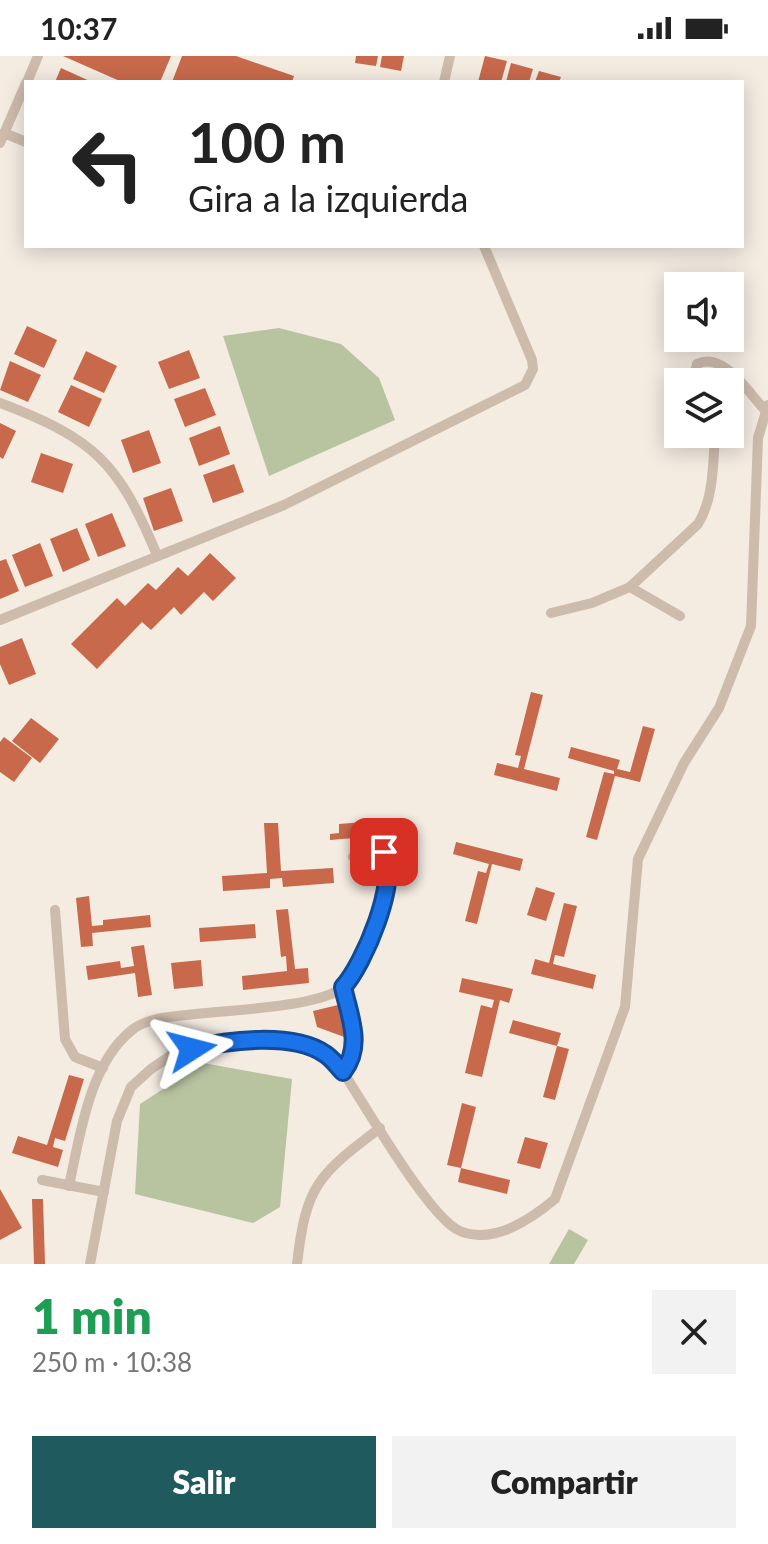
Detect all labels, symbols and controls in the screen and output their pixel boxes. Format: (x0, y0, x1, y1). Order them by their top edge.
text: 10:37 (40, 10, 117, 46)
text: 100 m (188, 108, 346, 175)
icon: left (56, 112, 160, 216)
text: Gira a la izquierda (188, 176, 468, 220)
map controls (664, 272, 744, 448)
button: sound (664, 272, 744, 352)
button: layers (664, 368, 744, 448)
pin (350, 818, 418, 886)
icon: arrive (362, 830, 406, 874)
position arrow (150, 1007, 234, 1091)
text: 1 min (32, 1287, 152, 1344)
button: close (652, 1290, 736, 1374)
text: 250 m · 10:38 (32, 1346, 192, 1378)
button: Salir (32, 1436, 376, 1528)
button: Compartir (392, 1436, 736, 1528)

